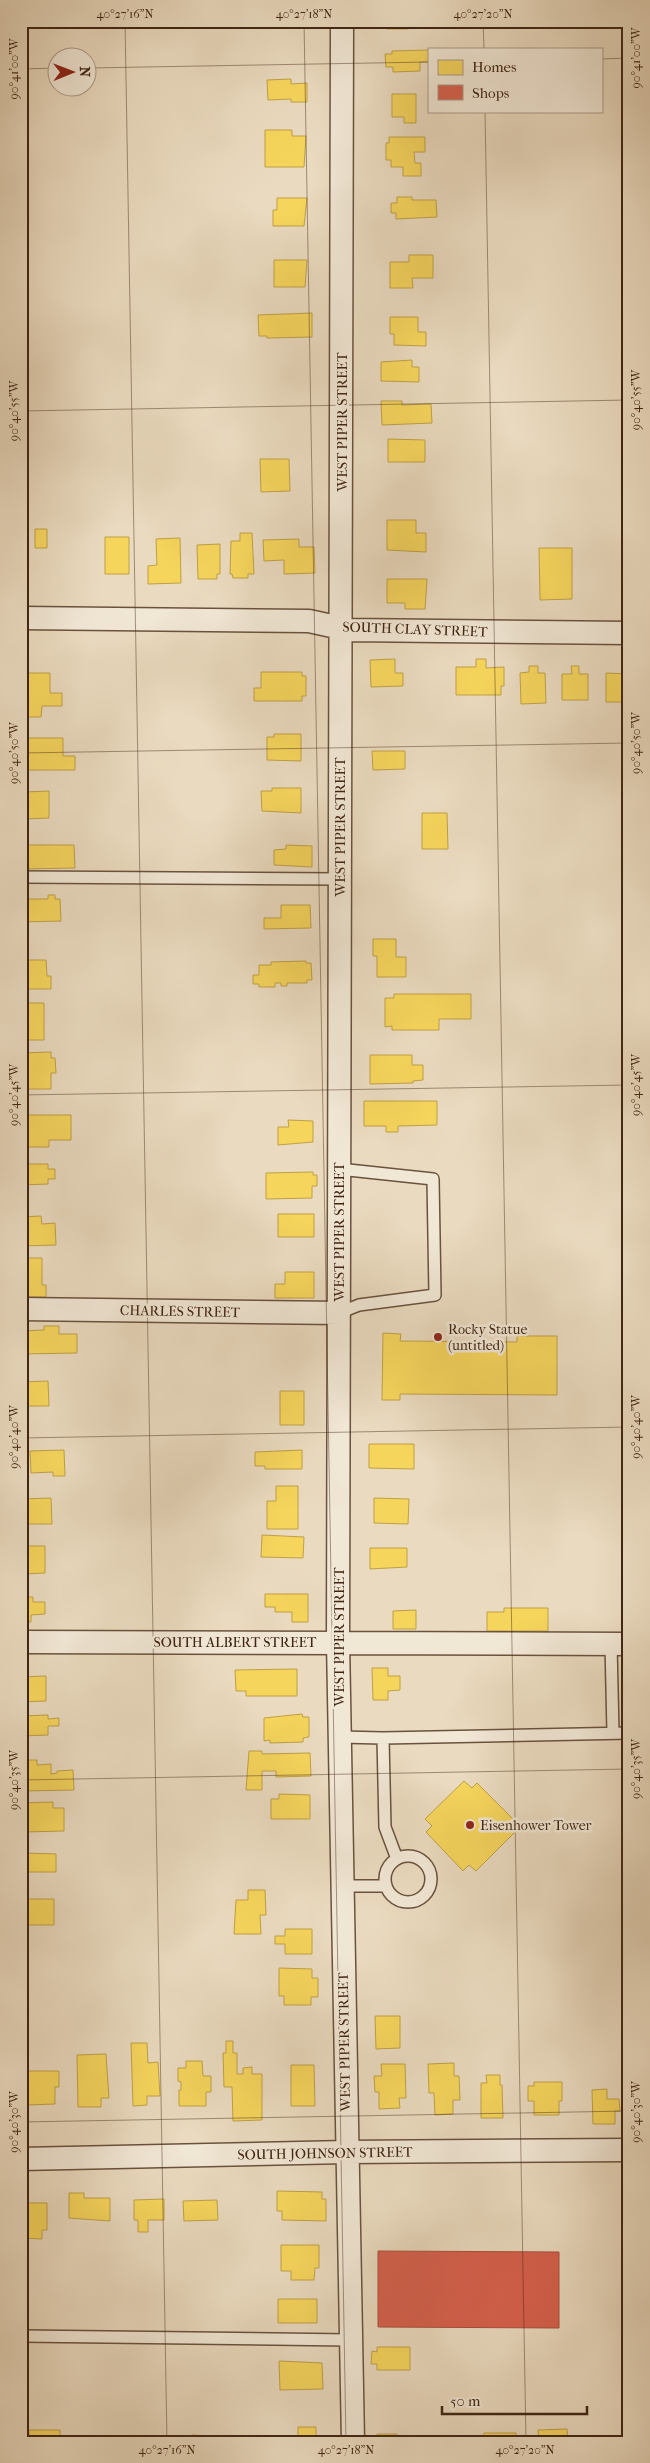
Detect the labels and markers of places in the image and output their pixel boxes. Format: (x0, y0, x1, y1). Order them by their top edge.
place label: Rocky Statue (untitled) (448, 1321, 527, 1354)
marker: Rocky Statue (untitled) (432, 1331, 444, 1343)
place label: Eisenhower Tower (480, 1817, 592, 1834)
marker: Eisenhower Tower (464, 1819, 476, 1831)

